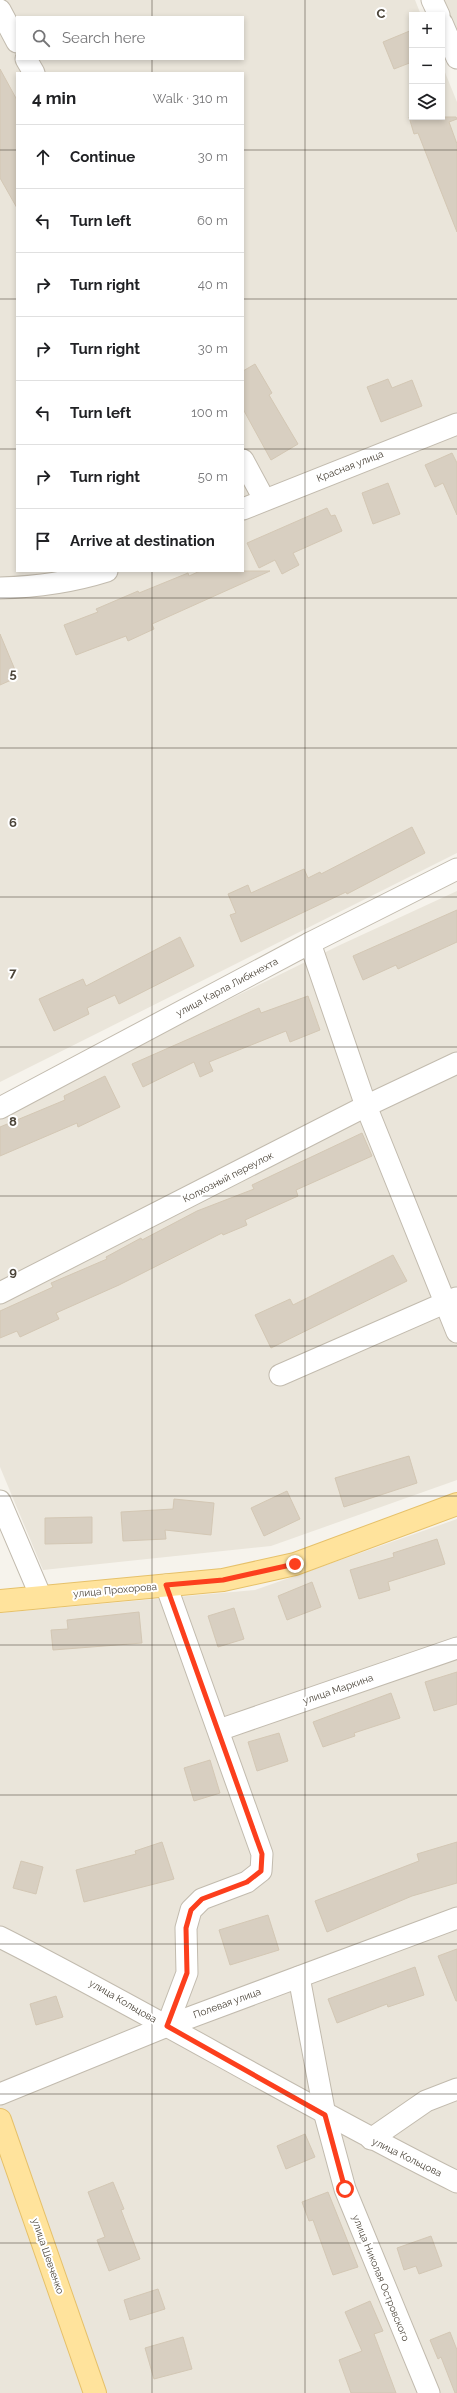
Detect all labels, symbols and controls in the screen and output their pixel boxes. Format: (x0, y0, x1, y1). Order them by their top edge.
text: C (377, 6, 386, 21)
map controls (409, 12, 445, 120)
button: + (409, 12, 445, 48)
search box (16, 16, 244, 60)
icon: search (30, 27, 52, 49)
text: Search here (62, 29, 145, 47)
button: − (409, 48, 445, 84)
button: layers (409, 84, 445, 120)
text: 4 min (32, 88, 76, 108)
text: Walk · 310 m (153, 91, 228, 106)
icon: ahead (32, 146, 54, 168)
text: Continue (70, 148, 135, 166)
text: 30 m (198, 149, 228, 164)
icon: left (32, 210, 54, 232)
text: Turn left (70, 212, 131, 230)
text: 60 m (197, 213, 228, 228)
icon: right (32, 274, 54, 296)
text: Turn right (70, 276, 140, 294)
text: 40 m (198, 277, 228, 292)
icon: right (32, 338, 54, 360)
text: Turn right (70, 340, 140, 358)
text: 30 m (198, 341, 228, 356)
icon: left (32, 402, 54, 424)
text: Turn left (70, 404, 131, 422)
text: 100 m (191, 405, 228, 420)
street label: Красная улица (315, 448, 385, 484)
icon: right (32, 466, 54, 488)
text: Turn right (70, 468, 140, 486)
text: 50 m (198, 469, 228, 484)
icon: arrive (32, 530, 54, 552)
text: Arrive at destination (70, 532, 215, 550)
text: 5 (9, 666, 17, 681)
text: 6 (9, 815, 17, 830)
street label: улица Карла Либкнехта (174, 955, 280, 1019)
text: 7 (9, 965, 17, 980)
text: 8 (9, 1114, 17, 1129)
street label: Колхозный переулок (181, 1149, 275, 1205)
text: 9 (9, 1264, 17, 1279)
route end (286, 1555, 304, 1573)
street label: улица Прохорова (73, 1581, 157, 1599)
street label: улица Маркина (301, 1672, 375, 1706)
street label: улица Кольцова (87, 1977, 159, 2025)
street label: Полевая улица (192, 1986, 262, 2020)
street label: улица Кольцова (370, 2135, 444, 2179)
route start (336, 2180, 354, 2198)
street label: улица Николая Островского (351, 2213, 411, 2343)
street label: улица Шевченко (30, 2217, 66, 2295)

